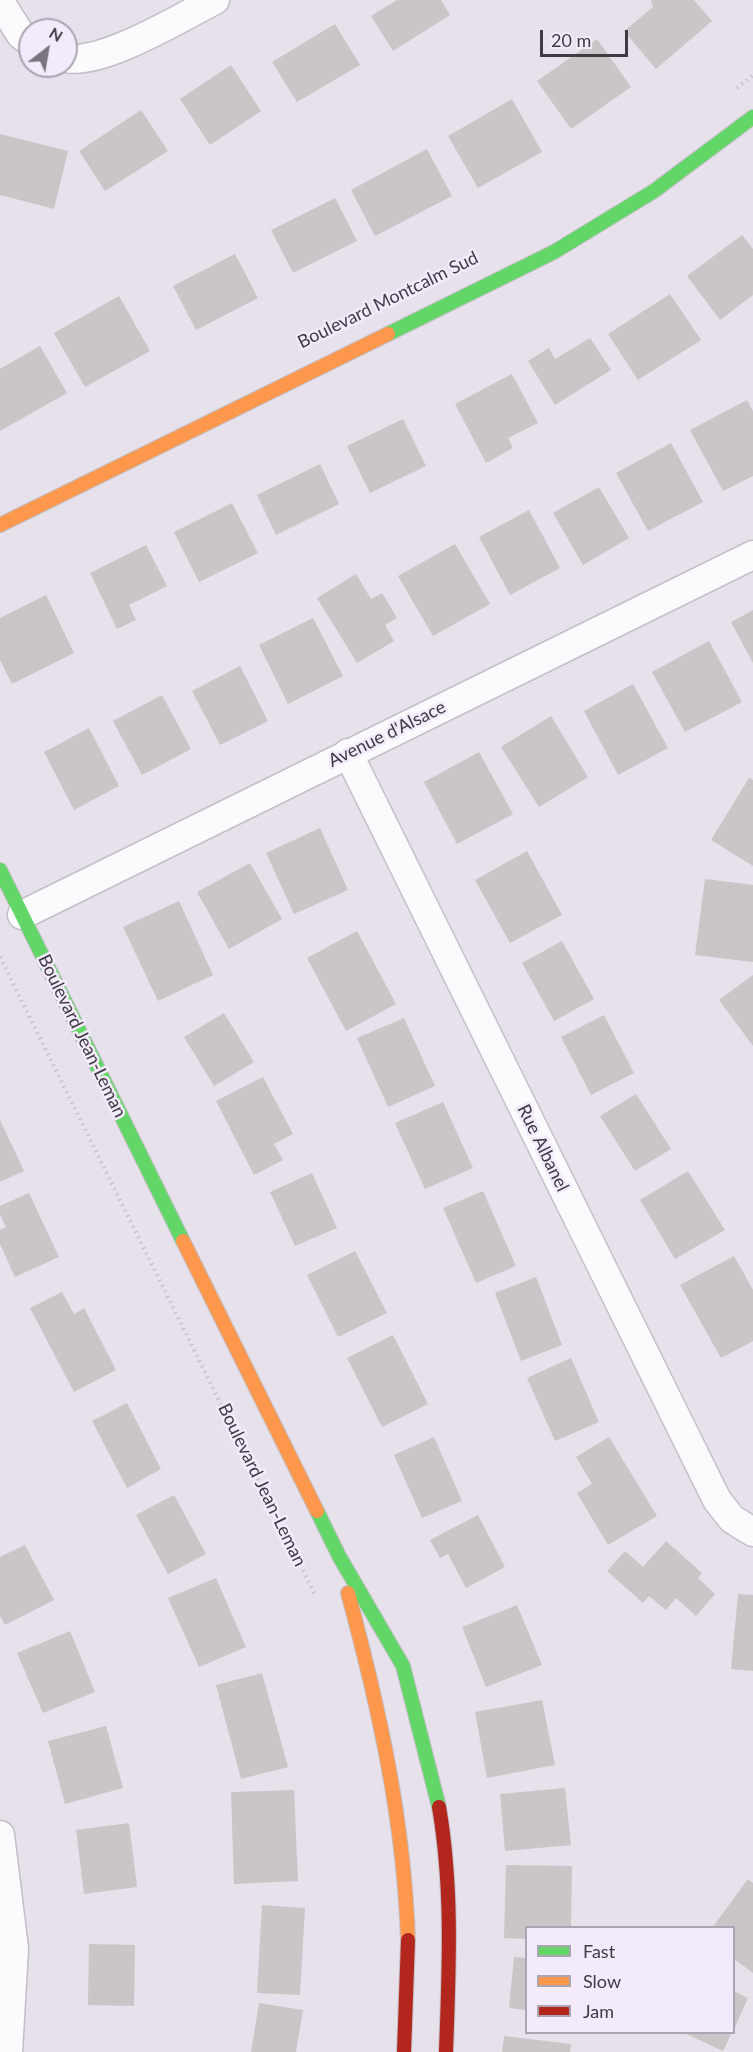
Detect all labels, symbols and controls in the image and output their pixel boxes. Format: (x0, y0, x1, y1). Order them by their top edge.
north arrow (18, 18, 78, 78)
scale bar (543, 18, 632, 56)
text: N (46, 23, 67, 45)
text: 20 m (551, 29, 591, 51)
street label: Boulevard Montcalm Sud (294, 247, 482, 353)
street label: Avenue d'Alsace (325, 696, 449, 772)
street label: Boulevard Jean-Leman (33, 951, 131, 1121)
street label: Rue Albanel (513, 1101, 573, 1195)
street label: Boulevard Jean-Leman (213, 1400, 311, 1570)
legend (525, 1926, 735, 2034)
text: Fast (583, 1940, 615, 1962)
text: Slow (583, 1970, 621, 1992)
text: Jam (583, 2000, 614, 2022)

